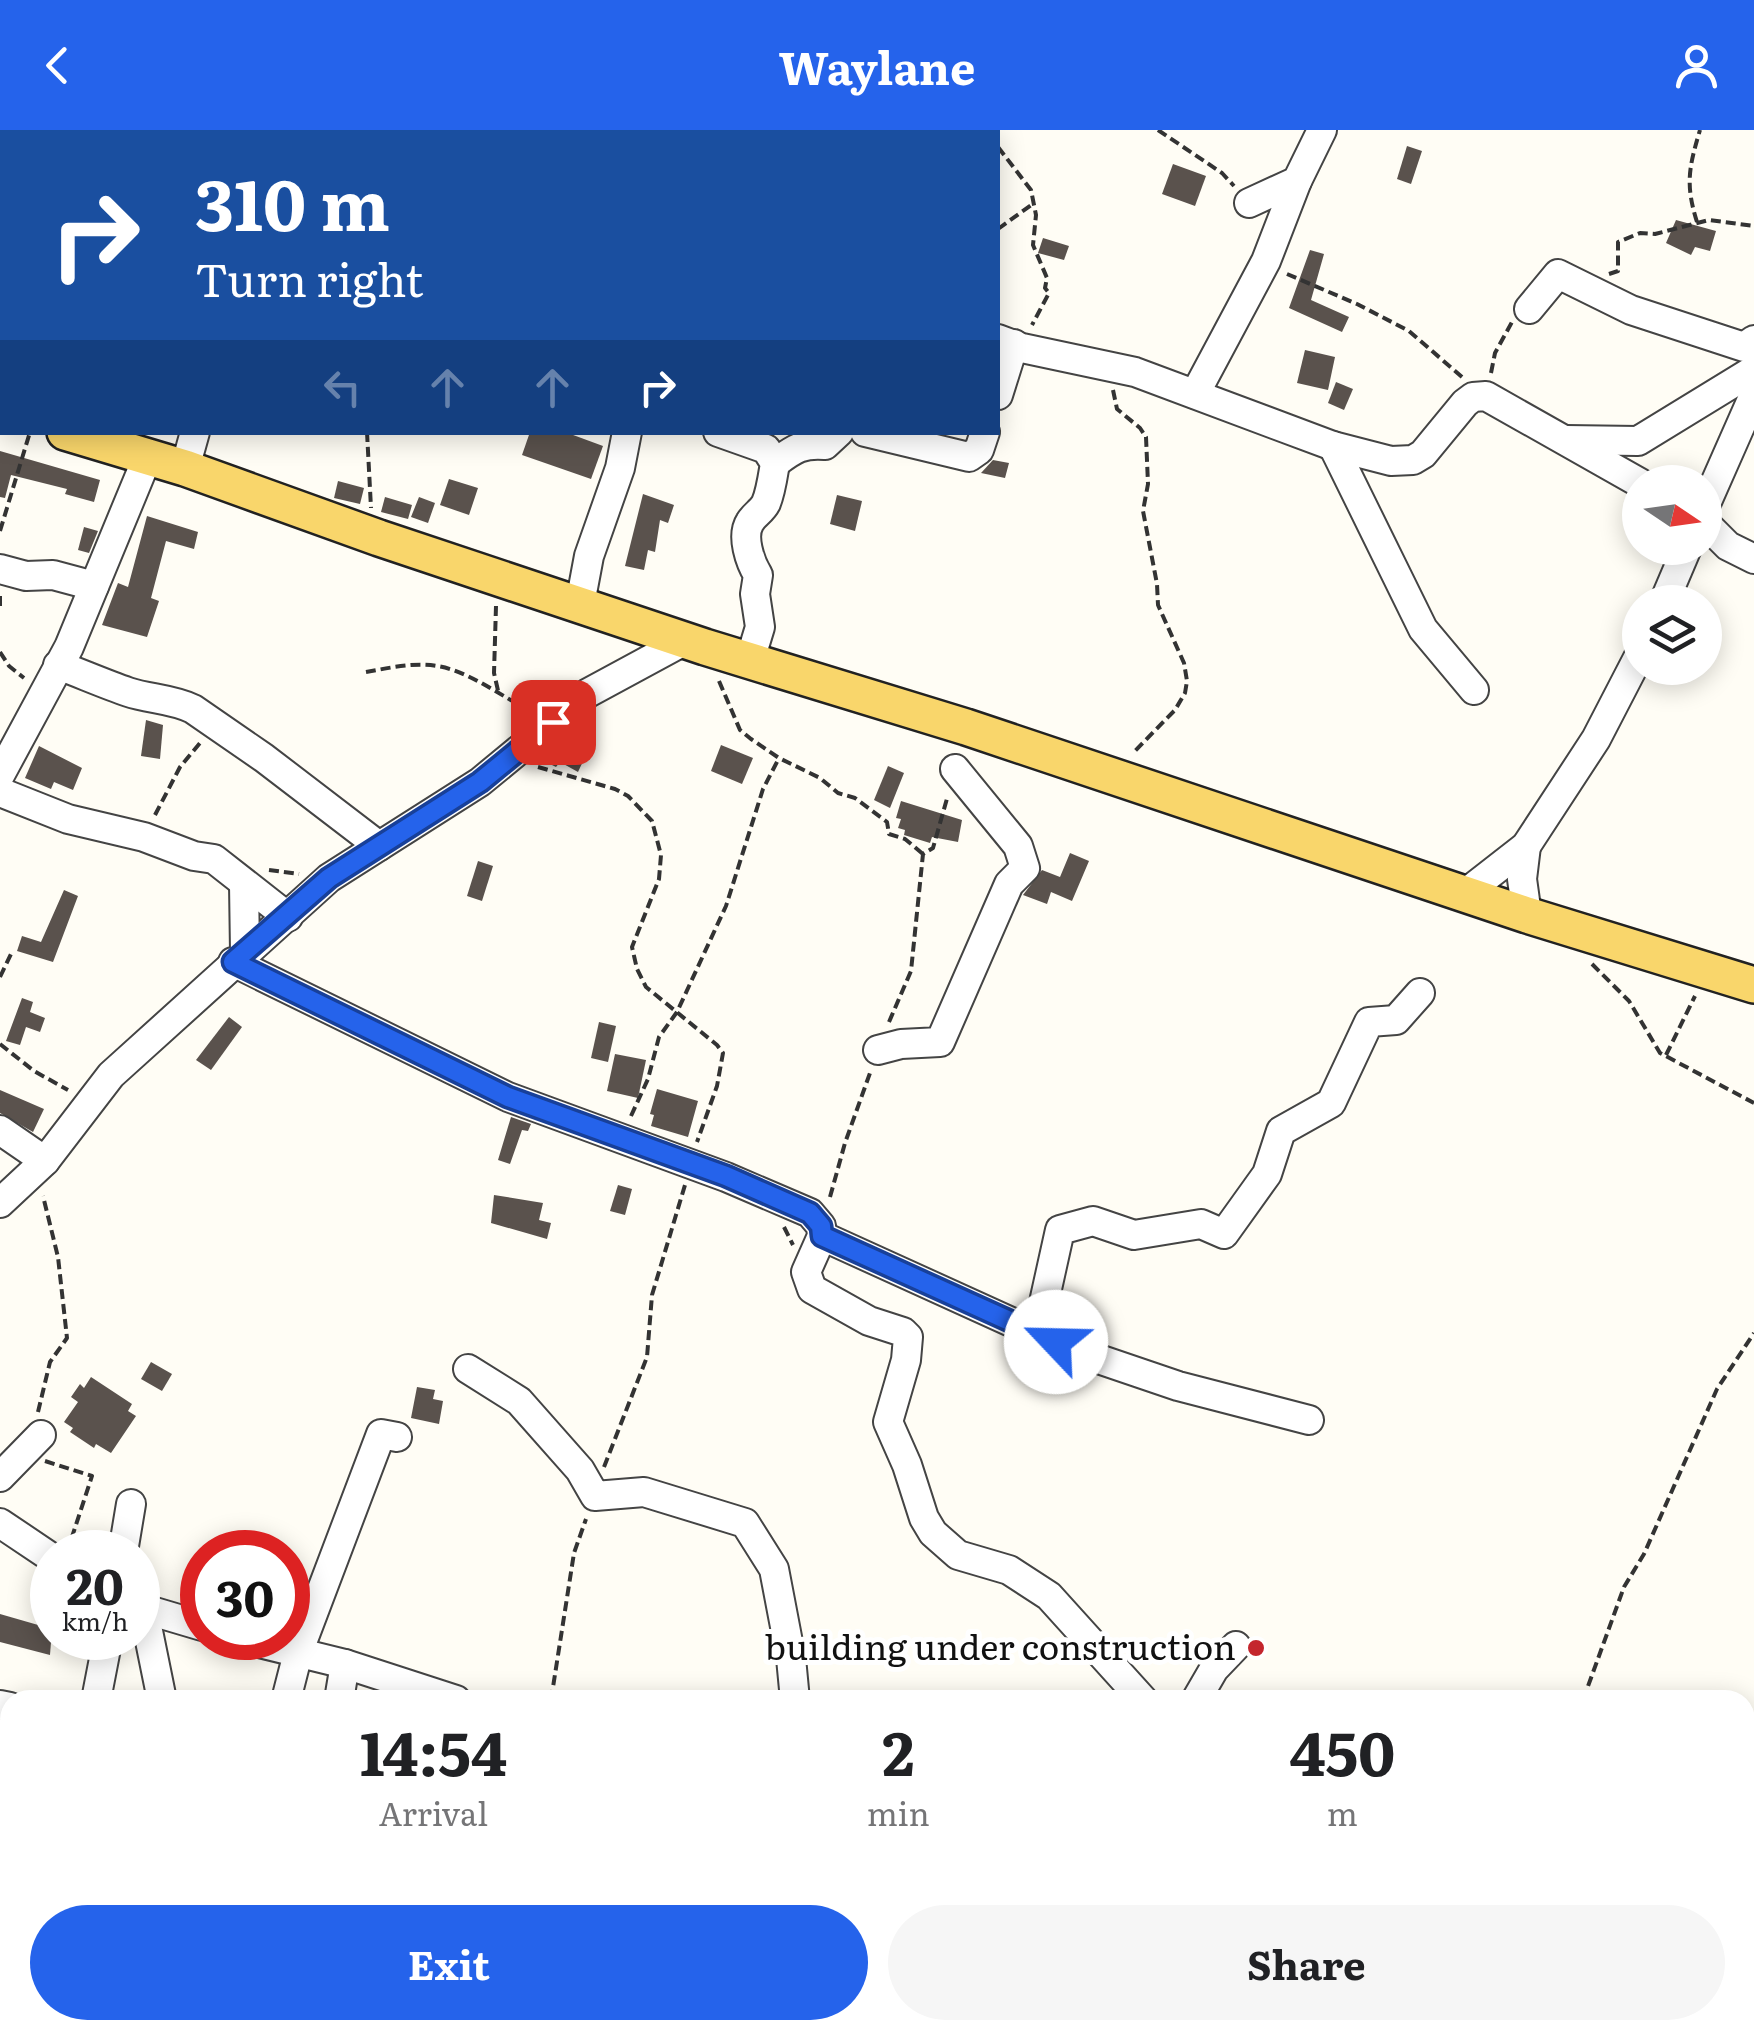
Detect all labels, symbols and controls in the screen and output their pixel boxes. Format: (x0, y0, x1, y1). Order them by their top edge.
text: Waylane (779, 32, 975, 99)
icon: back (30, 38, 85, 93)
icon: person (1669, 38, 1724, 93)
text: 310 m (195, 149, 390, 253)
icon: right (30, 170, 160, 300)
text: Turn right (195, 244, 423, 311)
icon: left (315, 360, 370, 415)
icon: ahead (420, 360, 475, 415)
icon: ahead (525, 360, 580, 415)
icon: right (630, 360, 685, 415)
north arrow (1622, 465, 1722, 565)
map controls (1622, 465, 1722, 685)
button: layers (1622, 585, 1722, 685)
pin (511, 680, 596, 765)
icon: arrive (526, 695, 581, 750)
position arrow (1004, 1290, 1108, 1394)
speed limit sign: 30 (180, 1530, 310, 1660)
text: 20 (66, 1546, 124, 1620)
text: km/h (62, 1602, 128, 1639)
place label: building under construction (765, 1619, 1236, 1671)
marker: building under construction (1245, 1637, 1267, 1659)
text: 14:54 (360, 1705, 507, 1794)
text: 2 (882, 1705, 914, 1794)
text: 450 (1289, 1705, 1395, 1794)
text: Arrival (379, 1788, 488, 1836)
text: min (867, 1788, 930, 1836)
text: m (1327, 1788, 1358, 1836)
button: Exit (30, 1905, 868, 2020)
button: Share (888, 1905, 1725, 2020)

